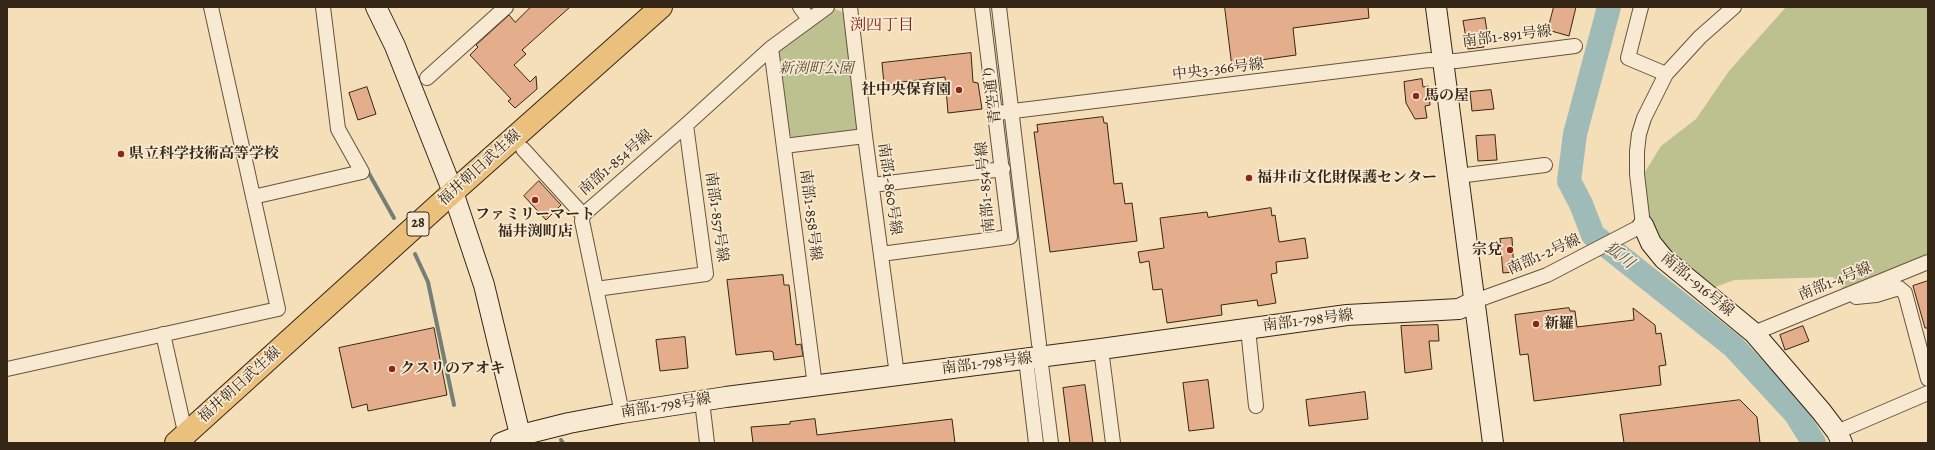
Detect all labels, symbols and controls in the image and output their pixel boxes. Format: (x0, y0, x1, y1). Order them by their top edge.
district label: 渕四丁目 (850, 16, 914, 36)
street label: 南部1-891号線 (1461, 23, 1553, 51)
street label: 中央3-366号線 (1171, 55, 1265, 85)
park label: 新渕町公園 (779, 60, 853, 78)
street label: 青空通り (980, 63, 1006, 125)
place label: 社中央保育園 (861, 81, 951, 99)
marker: 社中央保育園 (954, 85, 964, 95)
place label: 馬の屋 (1424, 87, 1469, 105)
marker: 馬の屋 (1411, 91, 1421, 101)
street label: 福井朝日武生線 (435, 126, 525, 210)
street label: 南部1-854号線 (576, 126, 656, 200)
street label: 南部1-854号線 (973, 141, 999, 233)
street label: 南部1-860号線 (874, 142, 904, 236)
place label: 県立科学技術高等学校 (129, 145, 279, 163)
marker: 県立科学技術高等学校 (116, 149, 126, 159)
street label: 南部1-858号線 (795, 168, 825, 262)
place label: 福井市文化財保護センター (1257, 169, 1437, 187)
street label: 南部1-857号線 (701, 171, 731, 263)
marker: 福井市文化財保護センター (1244, 173, 1254, 183)
marker: ファミリーマート 福井渕町店 (530, 195, 540, 205)
place label: ファミリーマート 福井渕町店 (475, 206, 595, 241)
road number: 28 (407, 212, 429, 236)
street label: 南部1-2号線 (1505, 231, 1583, 279)
water label: 狐川 (1600, 239, 1638, 273)
place label: 宗兌 (1472, 241, 1502, 259)
marker: 宗兌 (1505, 245, 1515, 255)
street label: 南部1-916号線 (1657, 249, 1737, 321)
street label: 南部1-4号線 (1796, 259, 1874, 305)
street label: 南部1-798号線 (1262, 307, 1354, 335)
place label: 新羅 (1544, 315, 1574, 333)
marker: 新羅 (1531, 319, 1541, 329)
street label: 福井朝日武生線 (195, 343, 285, 427)
street label: 南部1-798号線 (941, 350, 1033, 378)
place label: クスリのアオキ (400, 360, 505, 378)
marker: クスリのアオキ (387, 364, 397, 374)
street label: 南部1-798号線 (620, 390, 712, 422)

